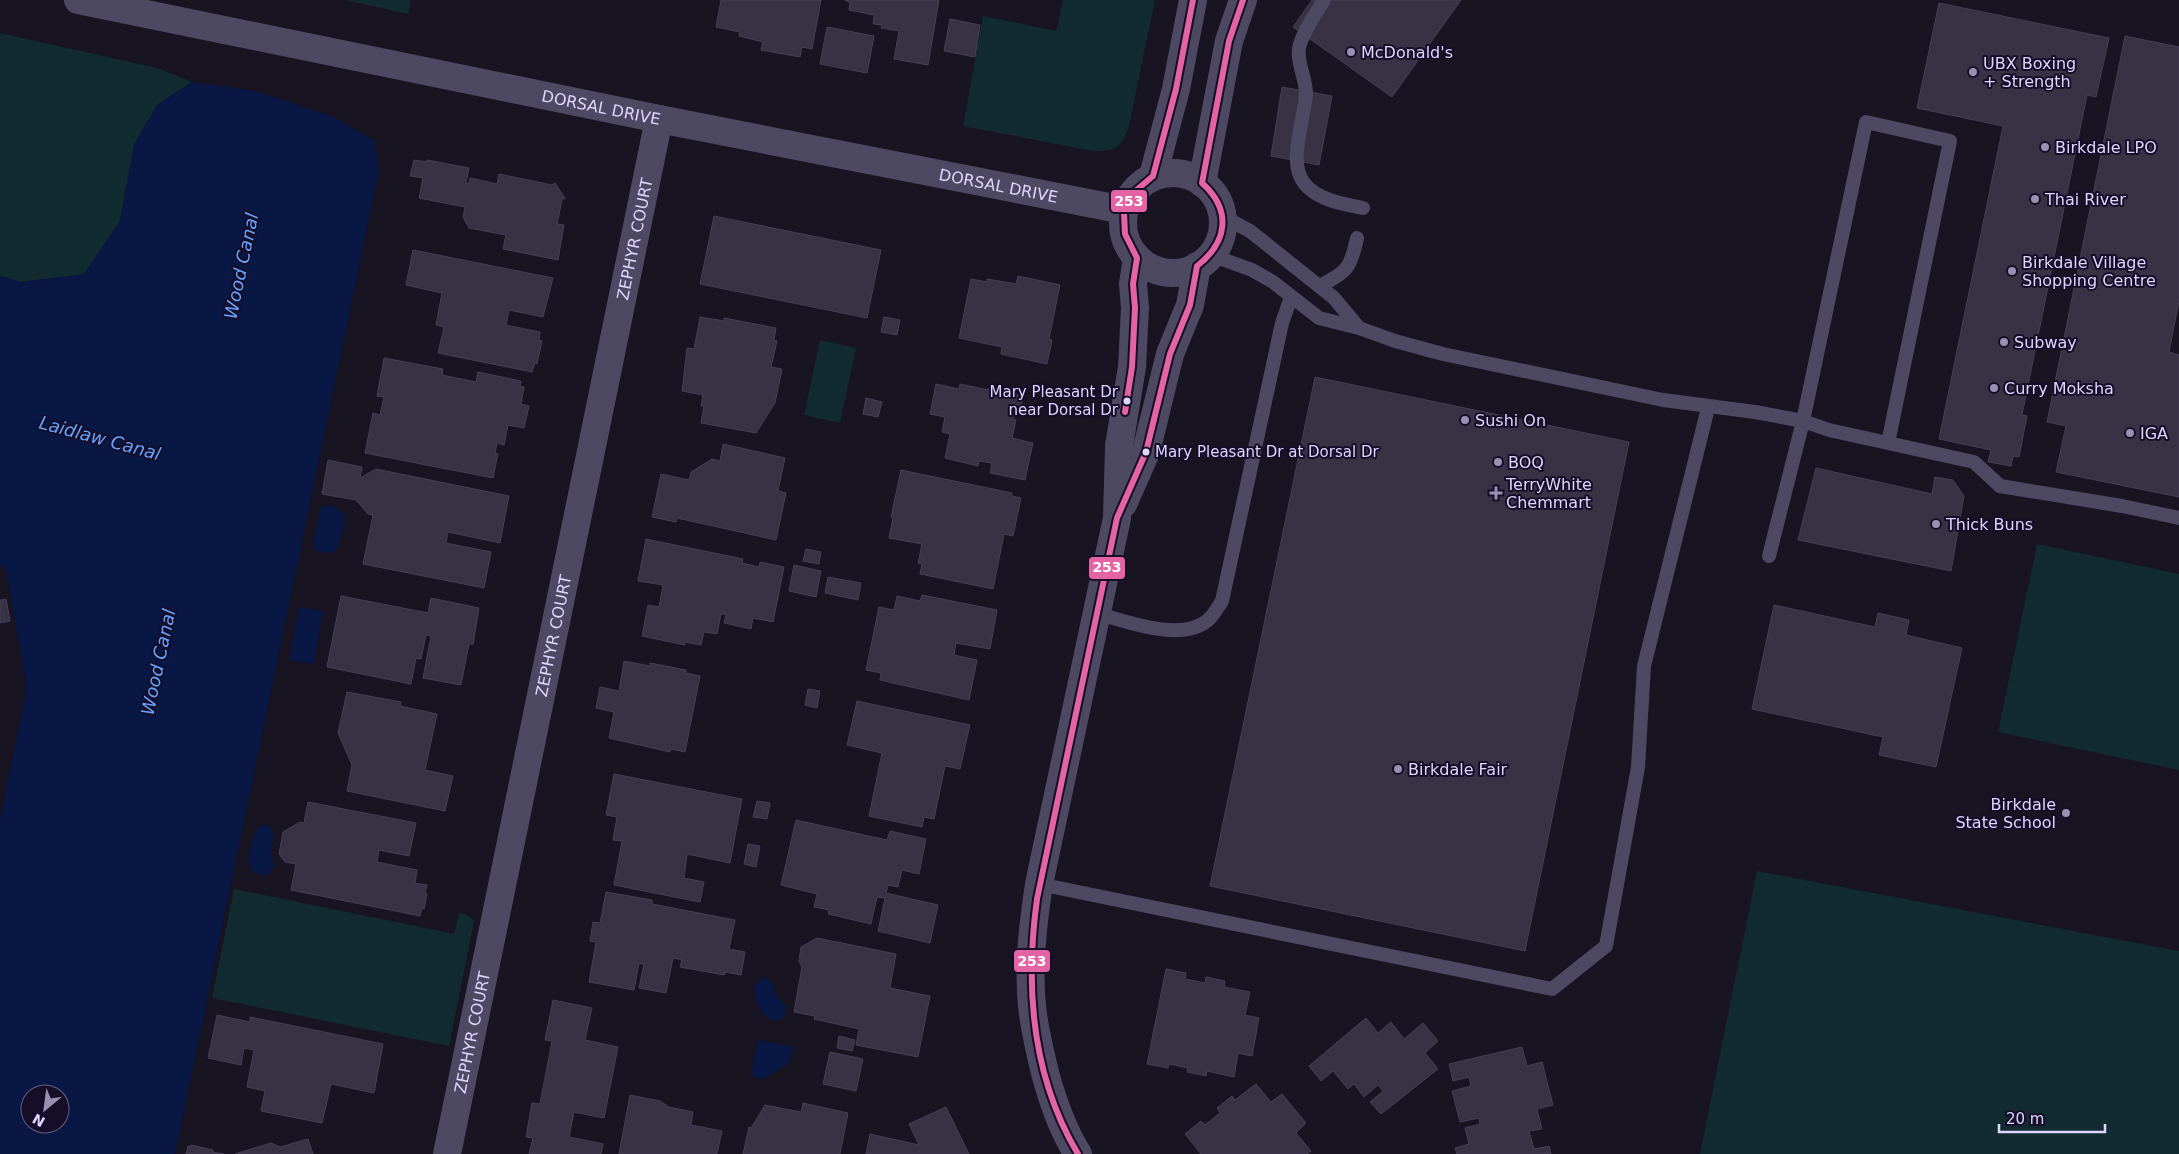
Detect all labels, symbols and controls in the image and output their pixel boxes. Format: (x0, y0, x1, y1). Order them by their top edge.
place label: McDonald's (1361, 43, 1453, 62)
marker: McDonald's (1345, 46, 1357, 58)
place label: UBX Boxing + Strength (1983, 54, 2076, 91)
marker: UBX Boxing + Strength (1967, 66, 1979, 78)
street label: DORSAL DRIVE (540, 86, 662, 129)
place label: Birkdale LPO (2055, 138, 2157, 157)
marker: Birkdale LPO (2039, 141, 2051, 153)
street label: DORSAL DRIVE (937, 165, 1060, 206)
street label: ZEPHYR COURT (613, 176, 656, 302)
line badge: 253 (1110, 189, 1148, 213)
place label: Thai River (2044, 190, 2126, 209)
text: 253 (1114, 193, 1144, 209)
marker: Thai River (2029, 193, 2041, 205)
water label: Wood Canal (220, 211, 262, 321)
place label: Birkdale Village Shopping Centre (2022, 253, 2156, 290)
marker: Birkdale Village Shopping Centre (2006, 265, 2018, 277)
place label: Subway (2014, 333, 2077, 352)
marker: Subway (1998, 336, 2010, 348)
place label: Curry Moksha (2004, 379, 2114, 398)
marker: Curry Moksha (1988, 382, 2000, 394)
place label: Mary Pleasant Dr near Dorsal Dr (990, 383, 1119, 419)
marker: Mary Pleasant Dr near Dorsal Dr (1122, 396, 1132, 406)
place label: Sushi On (1475, 411, 1546, 430)
water label: Laidlaw Canal (37, 412, 163, 464)
marker: Sushi On (1459, 414, 1471, 426)
place label: IGA (2140, 424, 2168, 443)
marker: IGA (2124, 427, 2136, 439)
place label: Mary Pleasant Dr at Dorsal Dr (1155, 443, 1379, 461)
marker: Mary Pleasant Dr at Dorsal Dr (1141, 447, 1151, 457)
place label: BOQ (1508, 453, 1544, 472)
marker: BOQ (1492, 456, 1504, 468)
place label: TerryWhite Chemmart (1505, 475, 1592, 512)
marker: TerryWhite Chemmart (1490, 487, 1502, 499)
place label: Thick Buns (1945, 515, 2033, 534)
marker: Thick Buns (1930, 518, 1942, 530)
line badge: 253 (1088, 556, 1126, 580)
text: 253 (1092, 559, 1122, 575)
street label: ZEPHYR COURT (531, 573, 575, 698)
water label: Wood Canal (137, 607, 179, 717)
place label: Birkdale Fair (1408, 760, 1508, 779)
marker: Birkdale Fair (1392, 763, 1404, 775)
place label: Birkdale State School (1955, 795, 2056, 832)
marker: Birkdale State School (2060, 807, 2072, 819)
line badge: 253 (1013, 949, 1051, 973)
text: 253 (1017, 953, 1047, 969)
street label: ZEPHYR COURT (450, 970, 494, 1095)
north arrow (20, 1084, 70, 1134)
scale bar (1999, 1102, 2105, 1134)
text: 20 m (2006, 1110, 2044, 1128)
text: N (30, 1111, 48, 1130)

